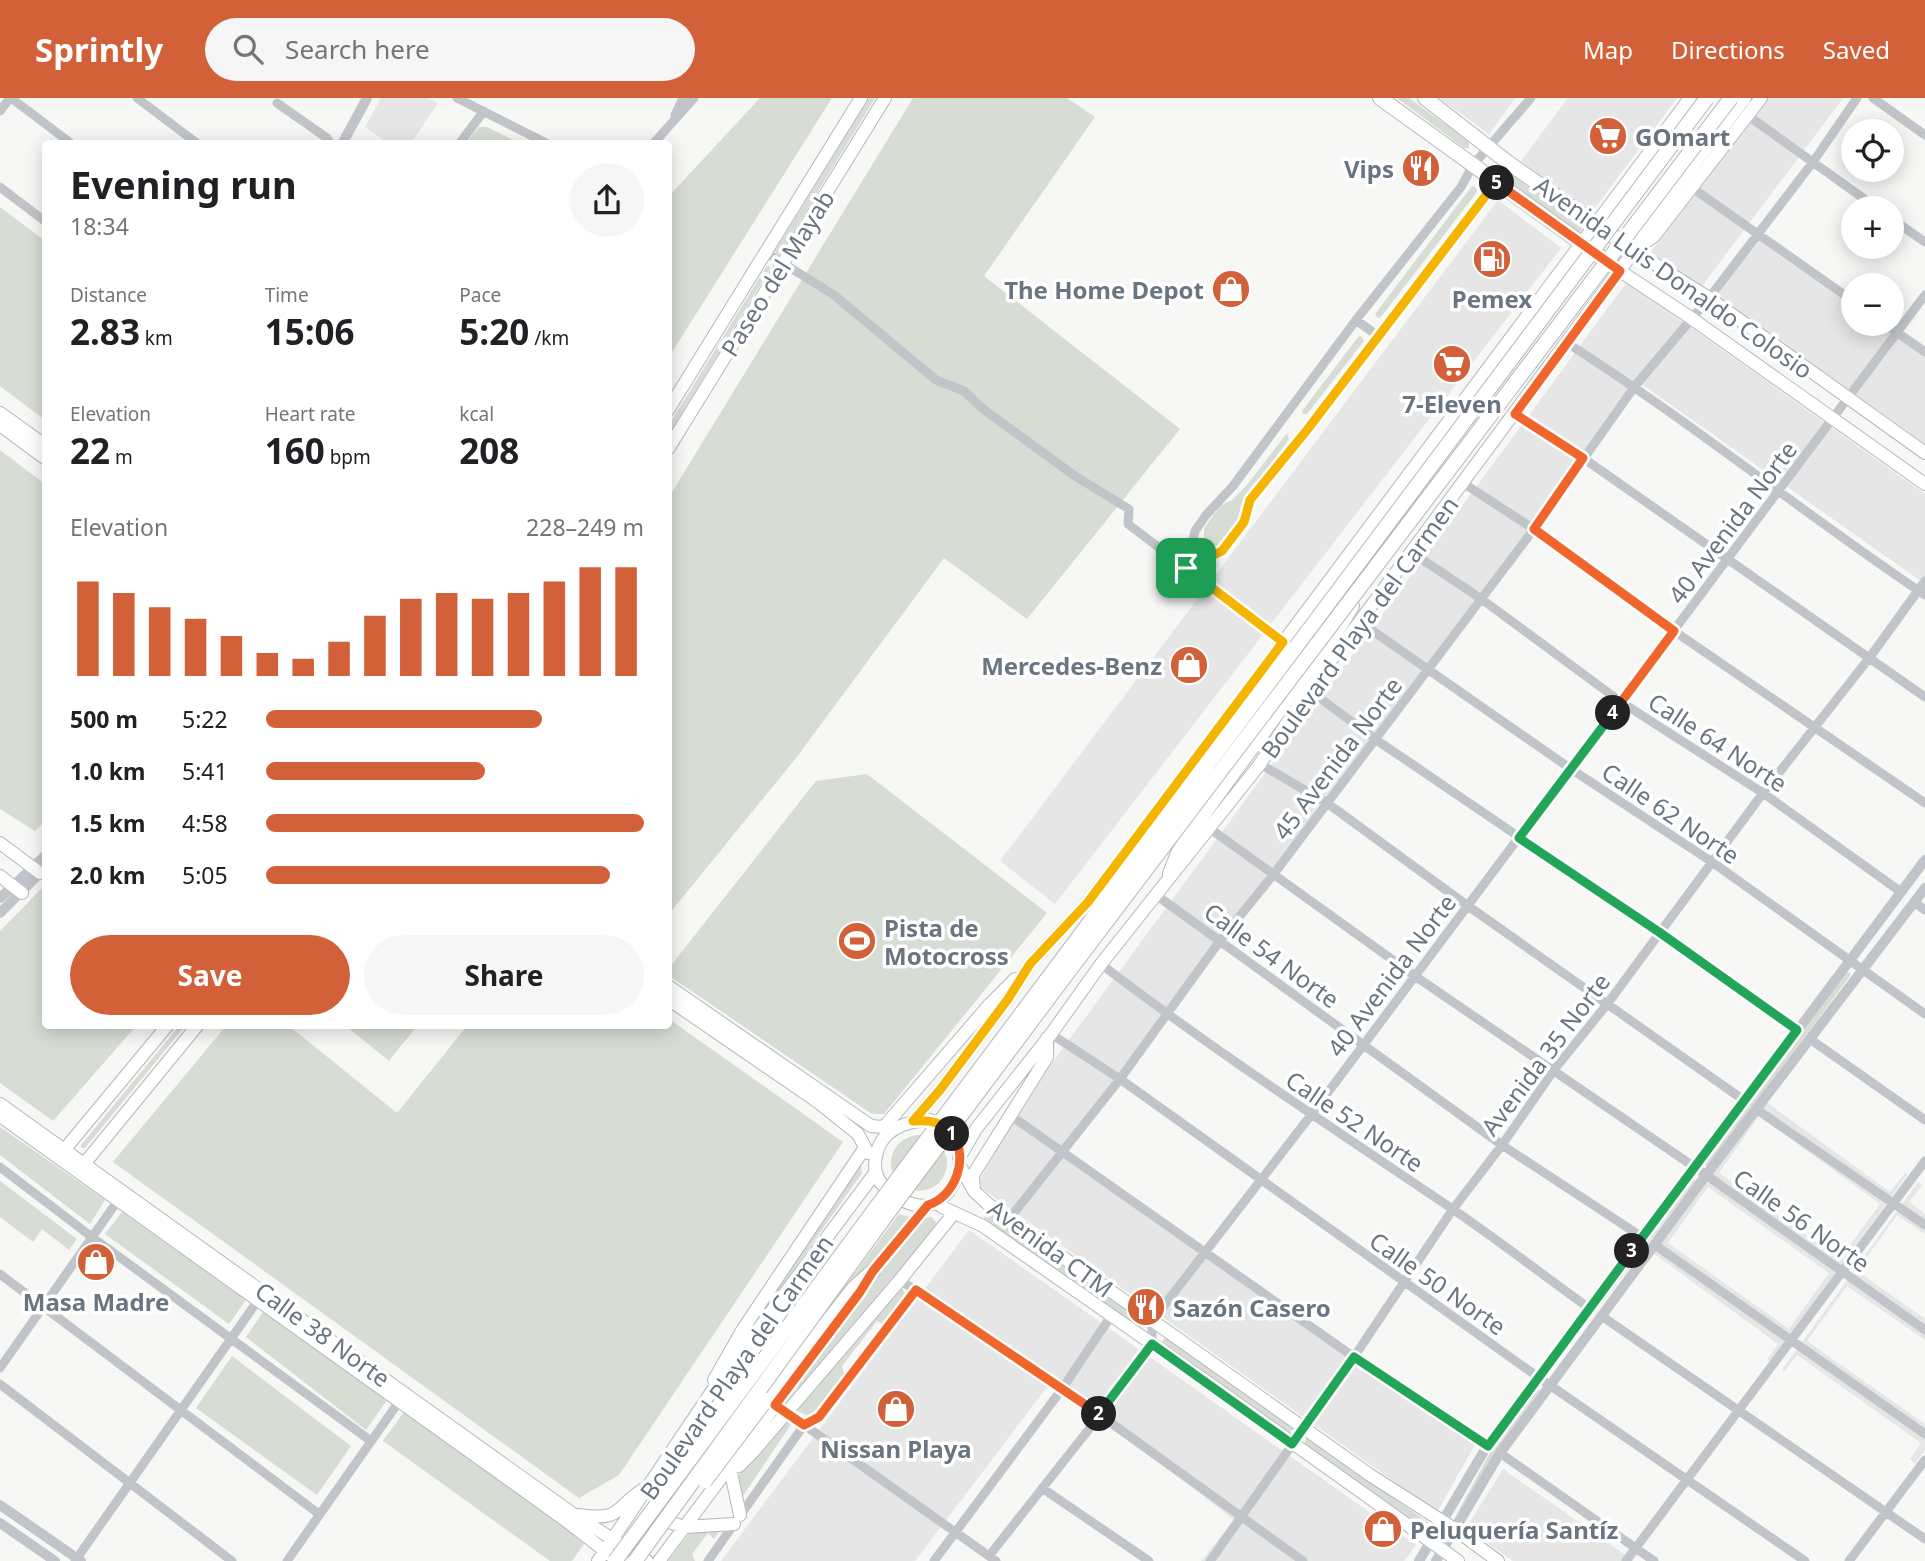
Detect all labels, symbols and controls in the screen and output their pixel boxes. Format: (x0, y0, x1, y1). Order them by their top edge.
search box (205, 18, 695, 81)
text: Sprintly (35, 27, 163, 72)
icon: search (229, 30, 267, 68)
text: Search here (285, 31, 430, 67)
text: Map (1583, 33, 1633, 66)
text: Directions (1671, 33, 1785, 66)
text: Saved (1823, 33, 1890, 66)
supermarket icon: GOmart (1587, 115, 1629, 157)
map controls (1841, 119, 1904, 336)
button: locate (1841, 119, 1904, 182)
place label: GOmart (1635, 120, 1730, 153)
restaurant icon: Vips (1400, 147, 1442, 189)
place label: Vips (1344, 152, 1394, 185)
text: Evening run (70, 158, 297, 210)
button: share (570, 163, 644, 237)
pin: 5 (1480, 166, 1514, 200)
street label: Avenida Luis Donaldo Colosio (1528, 168, 1820, 386)
text: 5 (1491, 169, 1502, 195)
street label: Paseo del Mayab (713, 184, 841, 362)
button: + (1841, 196, 1904, 259)
text: 18:34 (70, 210, 129, 242)
fuel station icon: Pemex (1471, 238, 1513, 280)
shop icon: The Home Depot (1210, 268, 1252, 310)
place label: The Home Depot (1004, 273, 1204, 306)
button: − (1841, 273, 1904, 336)
text: Distance (70, 282, 147, 308)
text: Time (265, 282, 309, 308)
text: Pace (459, 282, 501, 308)
place label: Pemex (1452, 282, 1532, 315)
text: 2.83 (70, 308, 140, 355)
text: 15:06 (265, 308, 355, 355)
text: 5:20 (459, 308, 529, 355)
text: km (140, 325, 173, 351)
text: /km (529, 325, 569, 351)
supermarket icon: 7-Eleven (1431, 343, 1473, 385)
place label: 7-Eleven (1402, 387, 1502, 420)
text: Elevation (70, 401, 151, 427)
text: Heart rate (265, 401, 355, 427)
text: kcal (459, 401, 494, 427)
text: 22 (70, 427, 110, 474)
text: 160 (265, 427, 325, 474)
text: 208 (459, 427, 519, 474)
street label: 40 Avenida Norte (1660, 434, 1804, 610)
text: m (110, 444, 133, 470)
text: bpm (325, 444, 371, 470)
street label: Boulevard Playa del Carmen (1253, 489, 1465, 765)
text: Elevation (70, 511, 168, 543)
text: 228–249 m (526, 511, 644, 543)
pin (1156, 538, 1216, 598)
icon: arrive (1167, 549, 1205, 587)
shop icon: Mercedes-Benz (1168, 644, 1210, 686)
place label: Mercedes-Benz (981, 649, 1162, 682)
street label: 45 Avenida Norte (1265, 670, 1409, 846)
street label: Calle 64 Norte (1642, 685, 1794, 799)
pin: 4 (1596, 696, 1630, 730)
text: 4 (1607, 699, 1618, 725)
text: 500 m (70, 703, 138, 735)
text: 5:22 (182, 703, 228, 735)
text: 1.0 km (70, 755, 145, 787)
text: 5:41 (182, 755, 228, 787)
street label: Calle 62 Norte (1596, 755, 1746, 871)
text: 1.5 km (70, 807, 145, 839)
text: 4:58 (182, 807, 228, 839)
text: 2.0 km (70, 859, 145, 891)
text: 5:05 (182, 859, 228, 891)
street label: 40 Avenida Norte (1319, 887, 1463, 1063)
street label: Calle 54 Norte (1198, 895, 1346, 1015)
place label: Pista de Motocross (884, 911, 1009, 972)
sports icon: Pista de Motocross (836, 920, 878, 962)
button: Save (70, 935, 350, 1015)
button: Share (364, 935, 644, 1015)
street label: Avenida 35 Norte (1473, 966, 1617, 1142)
street label: Calle 52 Norte (1280, 1063, 1430, 1179)
pin: 1 (934, 1116, 970, 1152)
text: 1 (946, 1120, 957, 1146)
street label: Calle 56 Norte (1727, 1161, 1877, 1279)
street label: Avenida CTM (982, 1191, 1120, 1305)
street label: Calle 50 Norte (1363, 1224, 1513, 1342)
street label: Boulevard Playa del Carmen (632, 1228, 840, 1506)
pin: 3 (1614, 1234, 1650, 1268)
text: 3 (1626, 1237, 1637, 1263)
shop icon: Masa Madre (75, 1241, 117, 1283)
street label: Calle 38 Norte (249, 1274, 397, 1394)
place label: Masa Madre (23, 1285, 169, 1318)
restaurant icon: Sazón Casero (1125, 1286, 1167, 1328)
place label: Sazón Casero (1173, 1291, 1331, 1324)
shop icon: Nissan Playa (875, 1388, 917, 1430)
pin: 2 (1082, 1396, 1116, 1432)
text: 2 (1093, 1400, 1104, 1426)
place label: Nissan Playa (820, 1432, 972, 1465)
shop icon: Peluquería Santíz (1362, 1508, 1404, 1550)
place label: Peluquería Santíz (1410, 1513, 1618, 1546)

